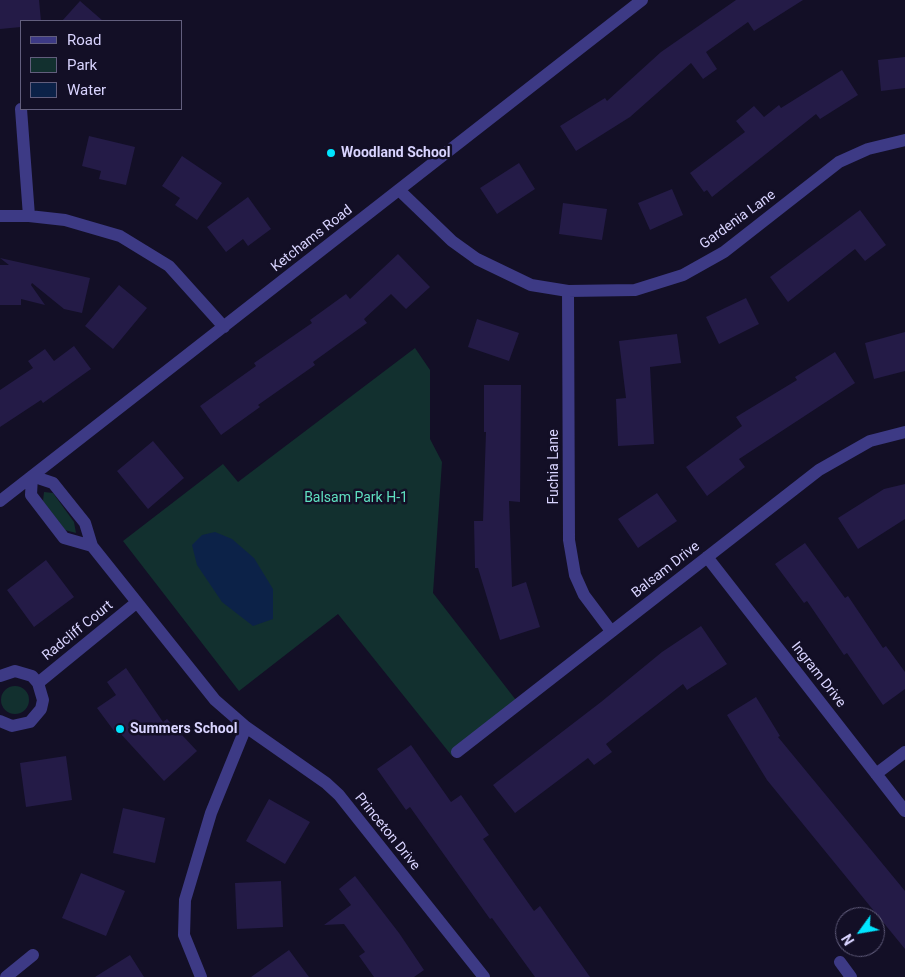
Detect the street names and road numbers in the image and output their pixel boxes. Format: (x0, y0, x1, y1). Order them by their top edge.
street label: Gardenia Lane (697, 187, 779, 253)
street label: Ketchams Road (268, 202, 356, 276)
street label: Fuchia Lane (546, 429, 562, 505)
street label: Balsam Drive (629, 538, 703, 602)
street label: Radcliff Court (39, 597, 117, 665)
street label: Ingram Drive (787, 639, 849, 711)
street label: Princeton Drive (351, 790, 423, 874)

